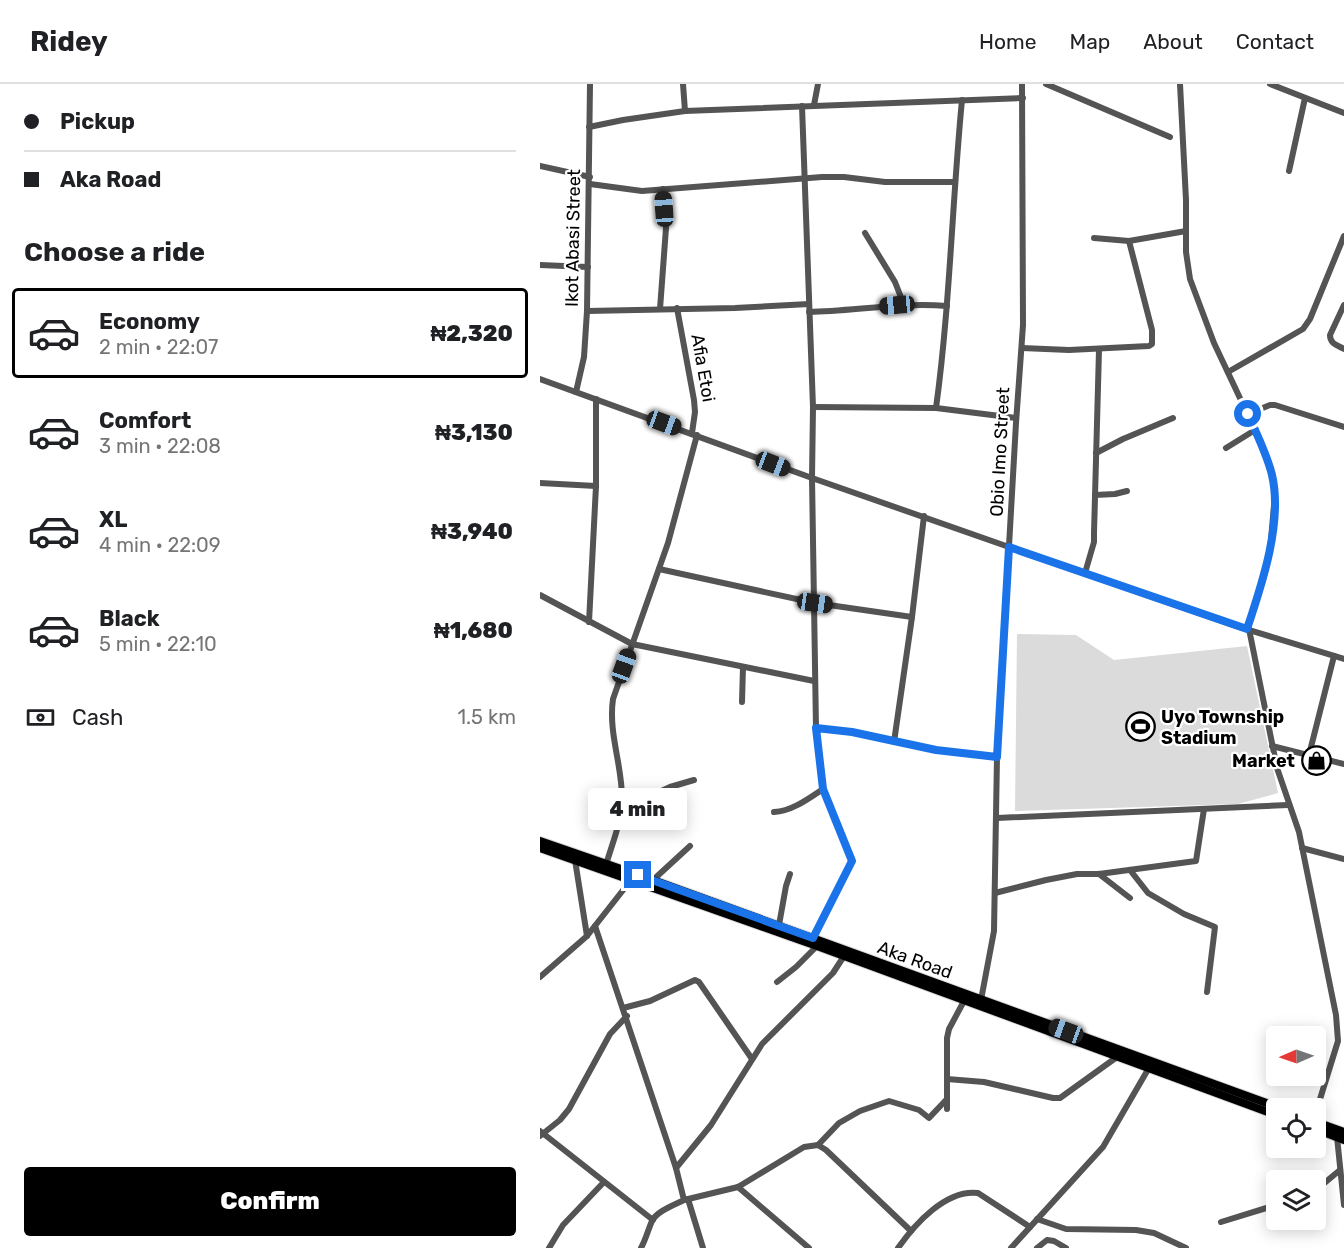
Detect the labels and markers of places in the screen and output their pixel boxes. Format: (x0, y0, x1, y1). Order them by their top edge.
place label: Uyo Township Stadium (1161, 706, 1284, 749)
sports icon: Uyo Township Stadium (1124, 711, 1156, 743)
shop icon: Market (1300, 745, 1332, 777)
place label: Market (1232, 750, 1295, 772)

